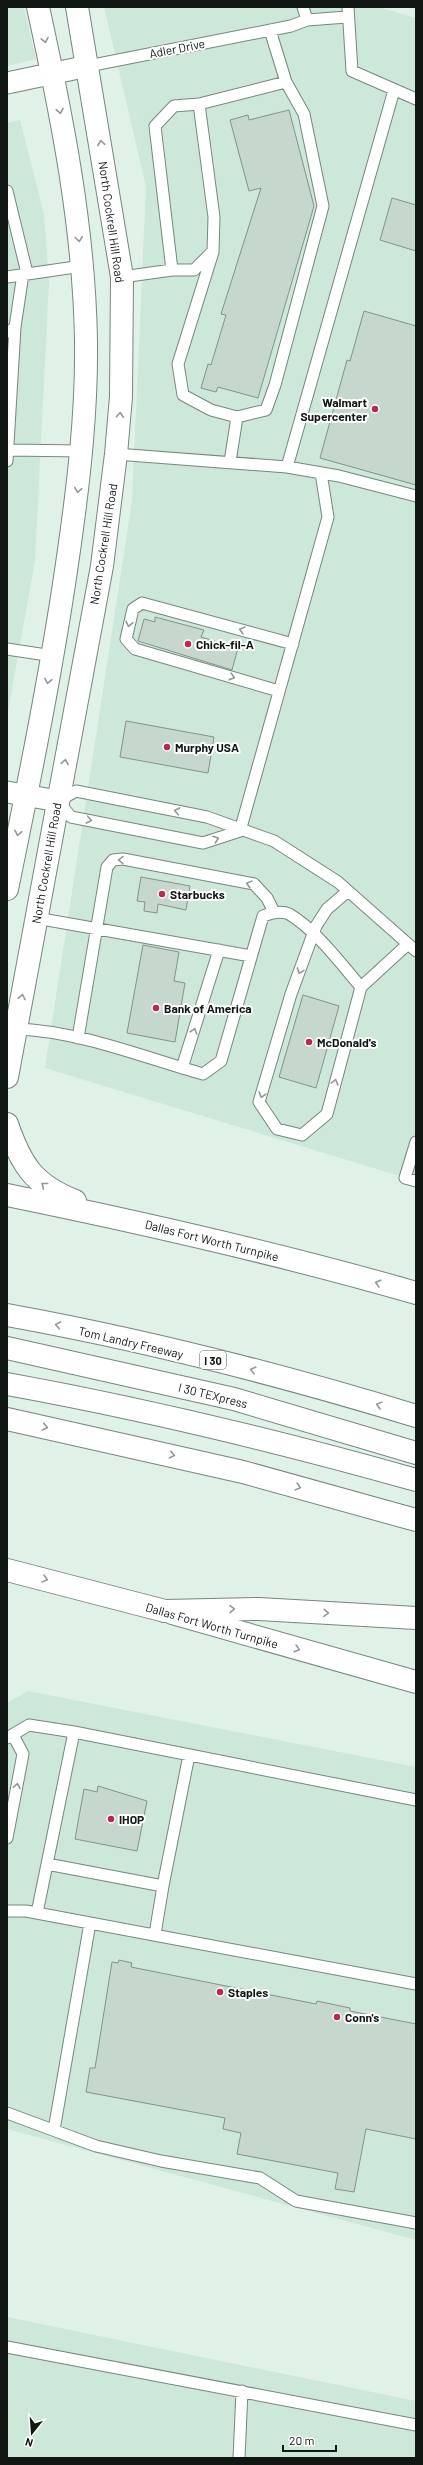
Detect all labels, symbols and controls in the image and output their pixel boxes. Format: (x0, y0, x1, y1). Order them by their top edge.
street label: Adler Drive (148, 36, 206, 60)
one-way arrow (41, 37, 49, 43)
one-way arrow (56, 108, 64, 114)
one-way arrow (97, 140, 106, 146)
street label: North Cockrell Hill Road (97, 160, 127, 284)
one-way arrow (74, 236, 83, 242)
place label: Walmart Supercenter (300, 395, 367, 423)
marker: Walmart Supercenter (370, 404, 380, 414)
one-way arrow (115, 412, 124, 418)
street label: North Cockrell Hill Road (87, 482, 119, 606)
one-way arrow (74, 487, 83, 493)
one-way arrow (125, 620, 134, 627)
one-way arrow (239, 626, 246, 635)
place label: Chick-fil-A (196, 637, 254, 651)
marker: Chick-fil-A (183, 639, 193, 649)
one-way arrow (228, 672, 235, 681)
one-way arrow (45, 677, 53, 684)
place label: Murphy USA (175, 740, 239, 754)
marker: Murphy USA (162, 742, 172, 752)
one-way arrow (60, 759, 68, 765)
street label: North Cockrell Hill Road (28, 801, 64, 925)
one-way arrow (174, 807, 180, 816)
one-way arrow (86, 816, 92, 824)
one-way arrow (15, 830, 23, 837)
one-way arrow (212, 835, 219, 843)
one-way arrow (118, 856, 124, 864)
one-way arrow (245, 880, 252, 889)
place label: Starbucks (170, 887, 225, 901)
marker: Starbucks (157, 889, 167, 899)
one-way arrow (296, 968, 304, 975)
one-way arrow (17, 994, 25, 1000)
place label: Bank of America (164, 1001, 252, 1015)
marker: Bank of America (151, 1003, 161, 1013)
one-way arrow (189, 1028, 198, 1035)
place label: McDonald's (317, 1035, 377, 1049)
marker: McDonald's (304, 1037, 314, 1047)
one-way arrow (330, 1079, 339, 1086)
one-way arrow (258, 1092, 267, 1099)
one-way arrow (41, 1182, 48, 1189)
street label: Dallas Fort Worth Turnpike (144, 1217, 280, 1263)
one-way arrow (375, 1279, 382, 1288)
one-way arrow (55, 1322, 62, 1330)
street label: Tom Landry Freeway (77, 1323, 185, 1361)
road number: I 30 (200, 1351, 226, 1369)
one-way arrow (250, 1367, 256, 1375)
street label: I 30 TEXpress (177, 1380, 249, 1410)
one-way arrow (375, 1401, 382, 1409)
one-way arrow (42, 1422, 48, 1430)
one-way arrow (168, 1450, 175, 1459)
one-way arrow (294, 1482, 301, 1491)
one-way arrow (42, 1575, 48, 1583)
street label: Dallas Fort Worth Turnpike (144, 1599, 280, 1651)
one-way arrow (229, 1605, 235, 1613)
one-way arrow (323, 1608, 329, 1617)
one-way arrow (293, 1644, 300, 1652)
one-way arrow (12, 1783, 21, 1789)
place label: IHOP (119, 1812, 144, 1826)
marker: IHOP (106, 1814, 116, 1824)
place label: Staples (228, 1985, 268, 1999)
marker: Staples (215, 1987, 225, 1997)
place label: Conn's (345, 2010, 379, 2024)
marker: Conn's (332, 2012, 342, 2022)
north arrow (12, 2413, 52, 2453)
scale bar (283, 2427, 336, 2453)
text: 20 m (289, 2433, 315, 2447)
text: N (24, 2436, 34, 2450)

